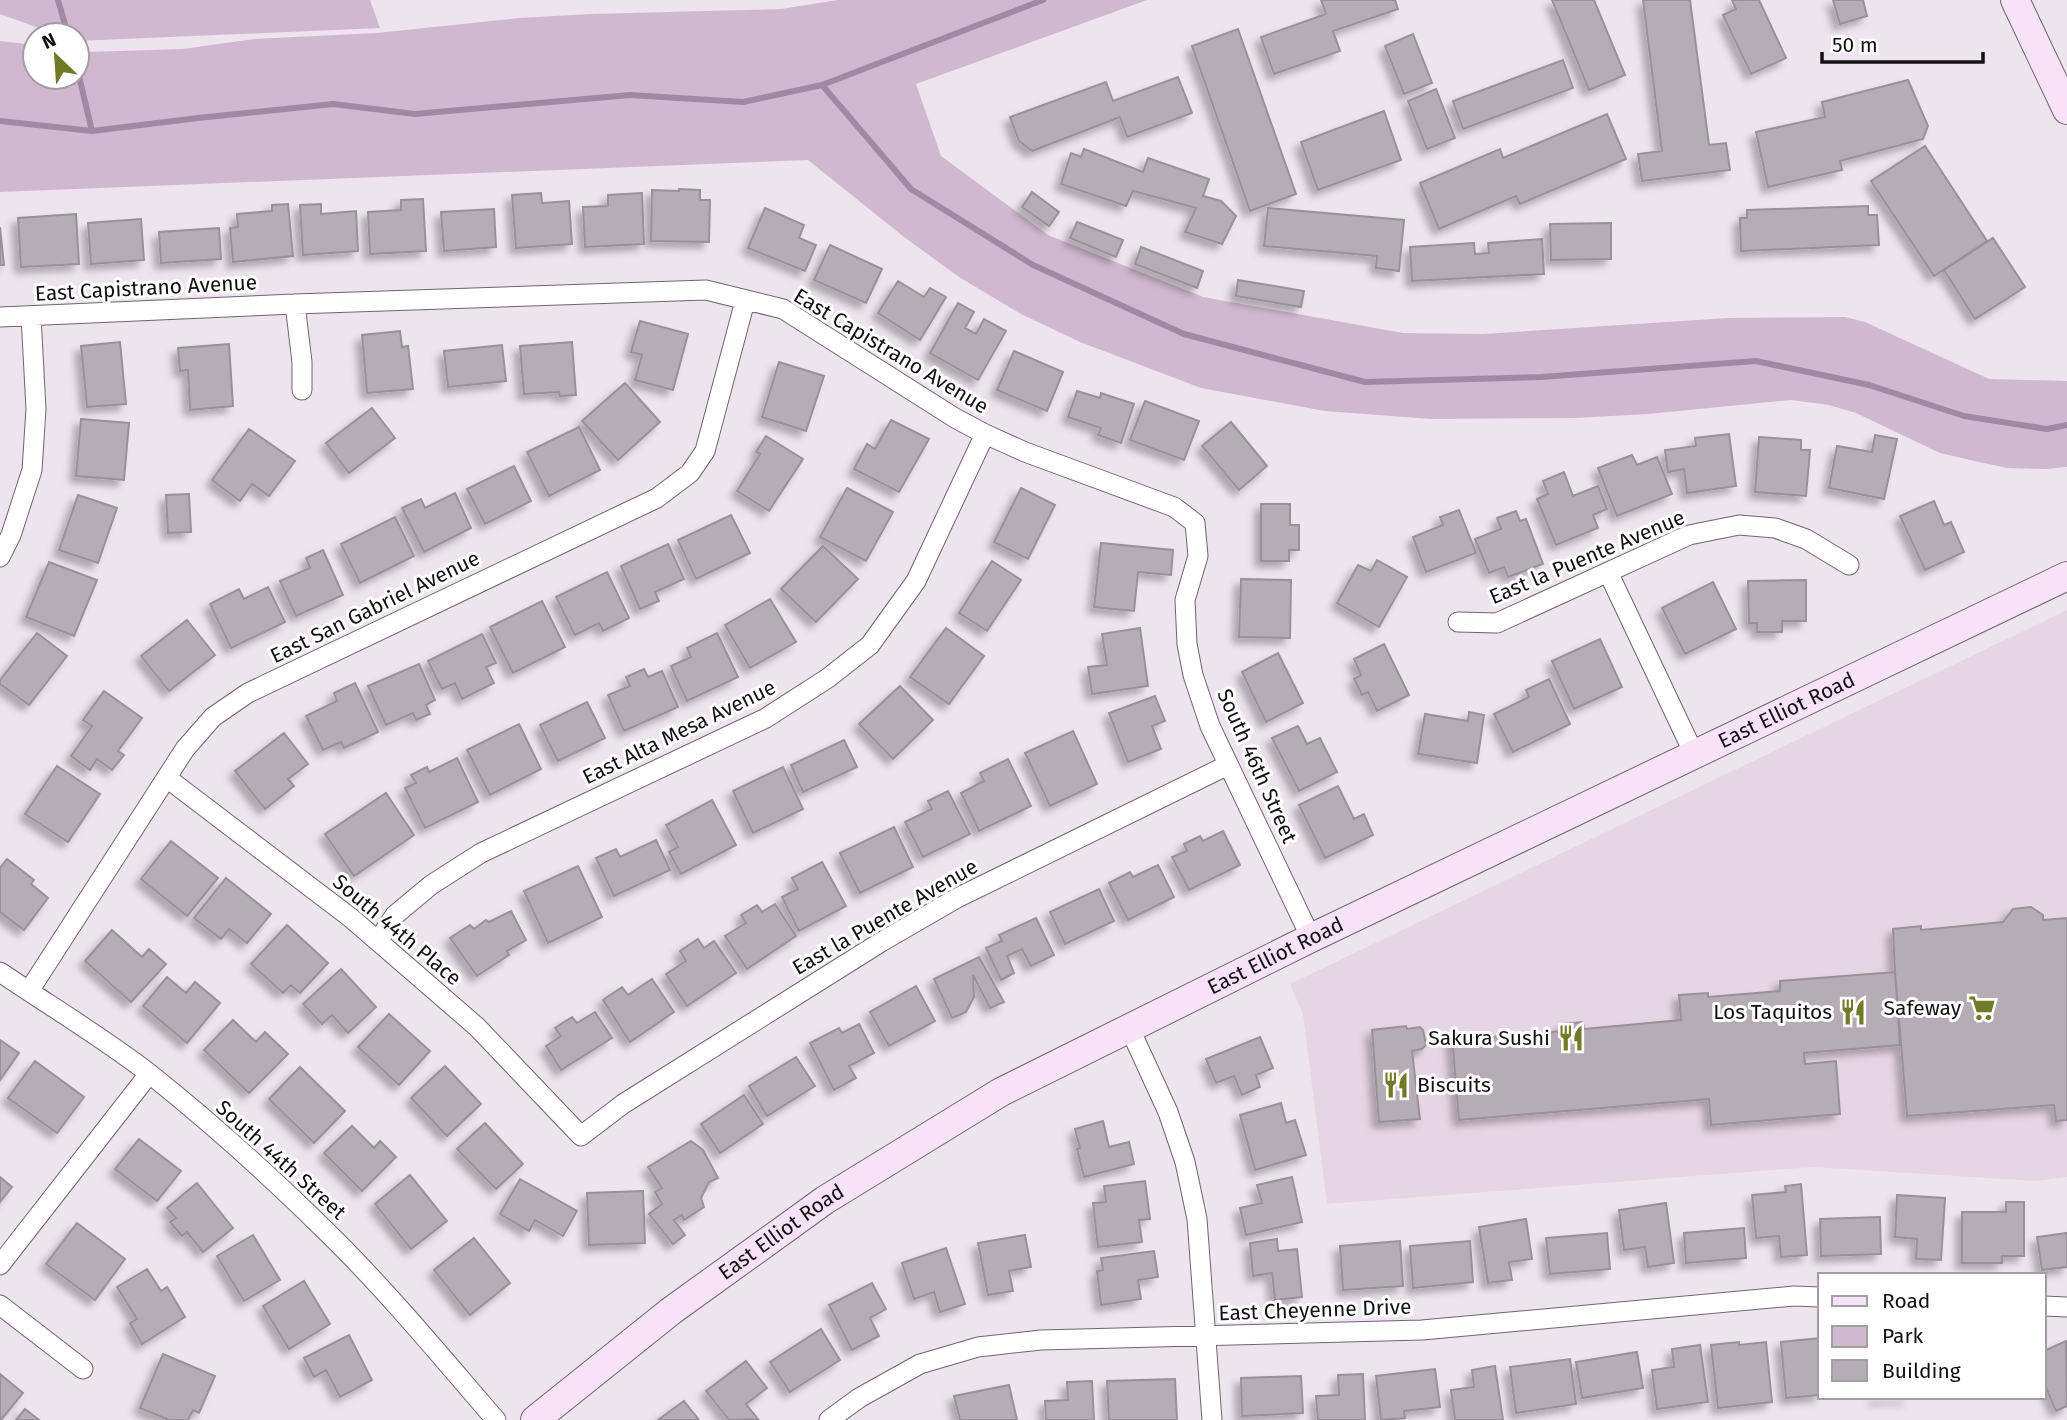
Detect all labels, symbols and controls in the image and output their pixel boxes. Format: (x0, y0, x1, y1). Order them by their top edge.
north arrow (21, 21, 91, 91)
scale bar (1822, 21, 1983, 65)
text: N (38, 28, 60, 54)
text: 50 m (1832, 32, 1878, 58)
street label: East Capistrano Avenue (34, 269, 258, 307)
street label: East Capistrano Avenue (789, 283, 993, 419)
street label: East la Puente Avenue (1485, 504, 1689, 610)
street label: East San Gabriel Avenue (266, 545, 484, 669)
street label: East Elliot Road (1714, 667, 1859, 754)
street label: East Alta Mesa Avenue (578, 674, 780, 790)
street label: South 46th Street (1211, 685, 1303, 848)
street label: East la Puente Avenue (788, 853, 982, 981)
street label: South 44th Place (327, 869, 467, 991)
street label: East Elliot Road (1203, 911, 1348, 1000)
supermarket icon: Safeway (1967, 993, 1997, 1023)
place label: Safeway (1884, 995, 1962, 1021)
restaurant icon: Los Taquitos (1838, 997, 1868, 1027)
place label: Los Taquitos (1713, 999, 1832, 1025)
restaurant icon: Sakura Sushi (1556, 1023, 1586, 1053)
place label: Sakura Sushi (1428, 1025, 1550, 1051)
restaurant icon: Biscuits (1381, 1070, 1411, 1100)
place label: Biscuits (1417, 1072, 1491, 1098)
street label: South 44th Street (211, 1095, 352, 1226)
street label: East Elliot Road (713, 1178, 849, 1286)
legend (1818, 1273, 2046, 1399)
text: Road (1882, 1288, 1930, 1314)
street label: East Cheyenne Drive (1218, 1294, 1412, 1326)
text: Park (1882, 1323, 1924, 1349)
text: Building (1882, 1358, 1961, 1384)

